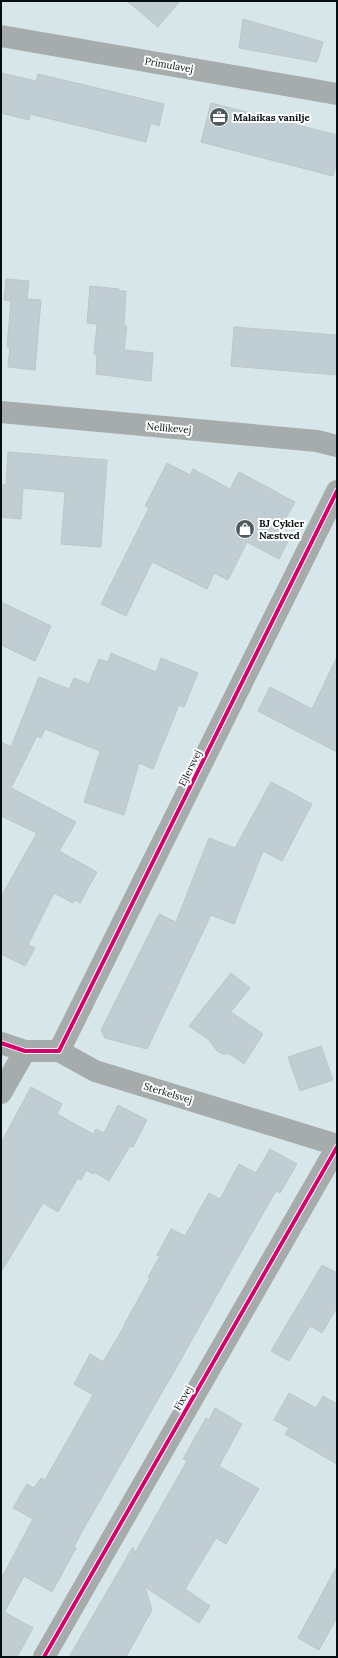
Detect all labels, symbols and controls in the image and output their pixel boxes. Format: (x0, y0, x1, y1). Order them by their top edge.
street label: Primulavej (144, 54, 194, 76)
office icon: Malaikas vanilje (208, 106, 230, 128)
place label: Malaikas vanilje (233, 111, 310, 124)
street label: Nellikevej (146, 420, 192, 436)
place label: BJ Cykler Næstved (259, 517, 304, 542)
shop icon: BJ Cykler Næstved (234, 518, 256, 540)
street label: Ejlersvej (176, 748, 204, 788)
street label: Sterkelsvej (142, 1079, 194, 1107)
street label: Fixvej (171, 1383, 195, 1413)

